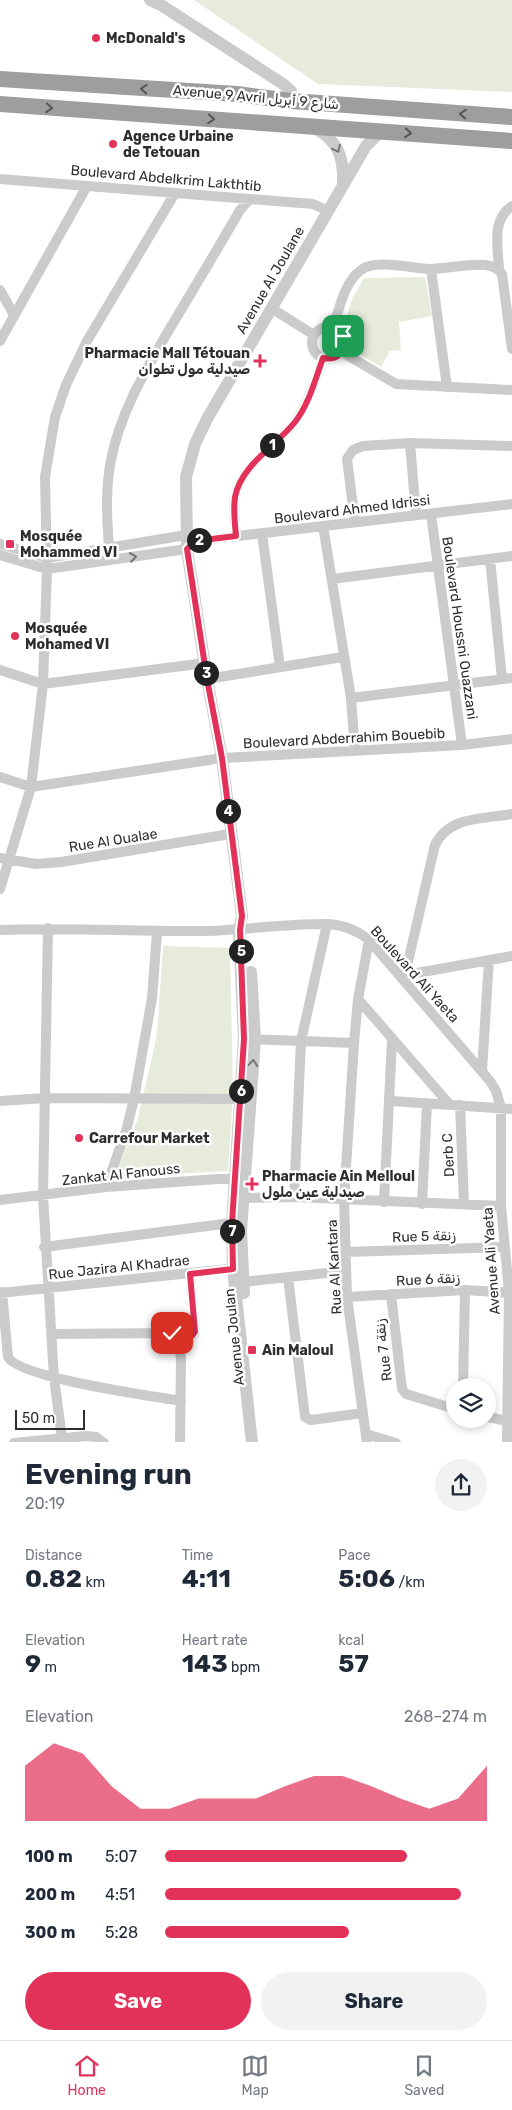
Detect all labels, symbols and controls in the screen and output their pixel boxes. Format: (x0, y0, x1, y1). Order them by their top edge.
place label: McDonald's (106, 30, 186, 47)
marker: McDonald's (90, 32, 102, 44)
street label: Avenue 9 Avril شارع 9 أبريل (172, 82, 340, 115)
one-way arrow (140, 83, 148, 94)
one-way arrow (45, 102, 53, 113)
one-way arrow (459, 108, 467, 119)
one-way arrow (207, 113, 215, 124)
place label: Agence Urbaine de Tetouan (123, 128, 234, 161)
one-way arrow (404, 128, 412, 139)
marker: Agence Urbaine de Tetouan (107, 138, 119, 150)
one-way arrow (331, 144, 341, 153)
street label: Boulevard Abdelkrim Lakthtib (70, 162, 262, 195)
street label: Avenue Al Joulane (233, 223, 308, 337)
pin (322, 315, 364, 357)
icon: arrive (329, 322, 357, 350)
place label: Pharmacie Mall Tétouan صيدلية مول تطوان (84, 345, 250, 378)
marker: Pharmacie Mall Tétouan صيدلية مول تطوان (254, 355, 266, 367)
pin: 1 (260, 432, 284, 458)
text: 1 (269, 437, 276, 454)
street label: Boulevard Ahmed Idrissi (273, 491, 431, 528)
place label: Mosquée Mohammed VI (20, 528, 117, 561)
pin: 2 (186, 528, 212, 552)
text: 2 (195, 532, 204, 549)
street label: Boulevard Houssni Ouazzani (438, 536, 481, 721)
marker: Mosquée Mohammed VI (4, 538, 16, 550)
one-way arrow (130, 552, 138, 563)
place label: Mosquée Mohamed VI (25, 620, 109, 653)
marker: Mosquée Mohamed VI (9, 630, 21, 642)
pin: 3 (194, 660, 218, 686)
text: 3 (202, 665, 211, 682)
street label: Boulevard Abderrahim Bouebib (243, 725, 445, 752)
pin: 4 (216, 798, 240, 824)
text: 4 (224, 803, 233, 820)
street label: Rue Al Oualae (68, 825, 159, 856)
street label: Boulevard Ali Yaeta (367, 923, 462, 1026)
pin: 5 (228, 938, 254, 964)
text: 5 (237, 943, 246, 960)
one-way arrow (247, 1058, 258, 1066)
pin: 6 (228, 1078, 254, 1104)
text: 6 (237, 1083, 246, 1100)
place label: Carrefour Market (89, 1130, 210, 1147)
marker: Carrefour Market (73, 1132, 85, 1144)
street label: Derb C (439, 1133, 458, 1177)
street label: Zankat Al Fanouss (61, 1160, 181, 1189)
place label: Pharmacie Ain Melloul صيدلية عين ملول (262, 1168, 415, 1201)
marker: Pharmacie Ain Melloul صيدلية عين ملول (246, 1178, 258, 1190)
street label: Avenue Ali Yaeta (479, 1207, 504, 1315)
pin: 7 (220, 1218, 244, 1244)
street label: Rue Al Kantara (324, 1219, 345, 1315)
text: 7 (228, 1223, 237, 1240)
street label: Rue 5 زنقة (392, 1227, 456, 1246)
street label: Rue Jazira Al Khadrae (48, 1252, 191, 1283)
street label: Rue 6 زنقة (396, 1269, 460, 1290)
street label: Avenue Joulan (221, 1288, 248, 1386)
pin (151, 1312, 193, 1354)
street label: Rue 7 زنقة (371, 1318, 396, 1382)
icon: check (158, 1319, 186, 1347)
place label: Ain Maloul (262, 1342, 333, 1359)
marker: Ain Maloul (246, 1344, 258, 1356)
map controls (446, 1378, 496, 1428)
button: layers (446, 1378, 496, 1428)
scale bar (15, 1408, 85, 1431)
text: 50 m (22, 1410, 55, 1427)
text: Evening run (25, 1458, 192, 1491)
button: share (435, 1459, 487, 1511)
text: 20:19 (25, 1494, 65, 1513)
text: Distance (25, 1547, 82, 1564)
text: Time (182, 1547, 213, 1564)
text: Pace (338, 1547, 370, 1564)
text: 0.82 (25, 1564, 82, 1593)
text: 4:11 (182, 1564, 231, 1593)
text: 5:06 (338, 1564, 395, 1593)
text: km (82, 1574, 105, 1591)
text: /km (395, 1574, 425, 1591)
text: Elevation (25, 1632, 85, 1649)
text: Heart rate (182, 1632, 248, 1649)
text: kcal (338, 1632, 364, 1649)
text: 9 (25, 1649, 41, 1678)
text: 143 (182, 1649, 228, 1678)
text: 57 (338, 1649, 369, 1678)
text: m (41, 1659, 57, 1676)
text: bpm (228, 1659, 260, 1676)
text: Elevation (25, 1707, 94, 1726)
text: 268–274 m (404, 1707, 487, 1726)
text: 100 m (25, 1847, 73, 1866)
text: 5:07 (105, 1847, 137, 1866)
text: 200 m (25, 1885, 75, 1904)
text: 4:51 (105, 1885, 135, 1904)
text: 300 m (25, 1923, 75, 1942)
text: 5:28 (105, 1923, 138, 1942)
button: Save (25, 1972, 251, 2030)
button: Share (261, 1972, 487, 2030)
tab: Home (68, 2052, 106, 2099)
tab: Map (241, 2052, 269, 2099)
tab: Saved (404, 2052, 444, 2099)

